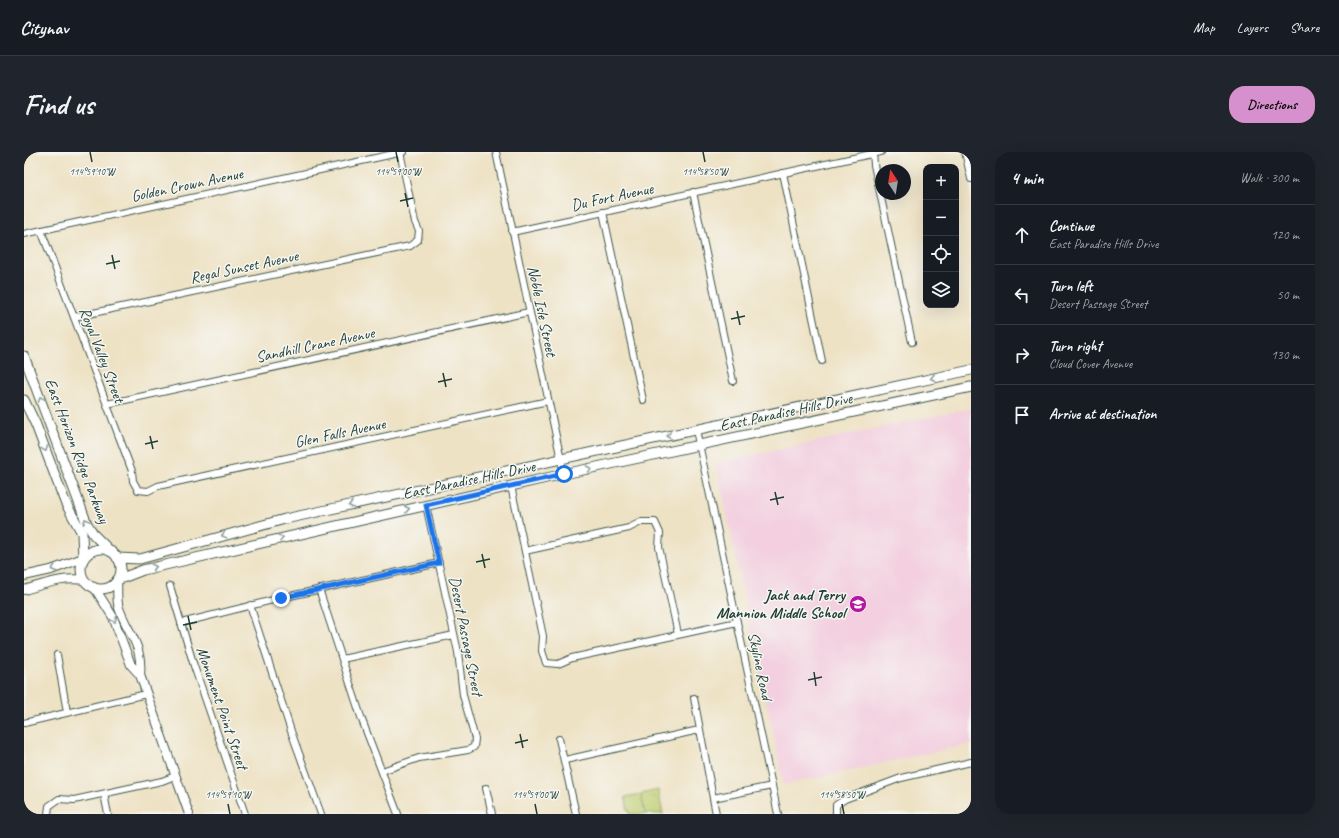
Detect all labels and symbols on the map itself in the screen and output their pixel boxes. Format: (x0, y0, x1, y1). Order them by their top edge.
street label: Golden Crown Avenue (129, 163, 246, 207)
north arrow (875, 164, 911, 200)
text: 114°59'10"W (69, 165, 116, 178)
text: 114°59'00"W (375, 165, 422, 178)
text: 114°58'50"W (682, 165, 729, 178)
street label: Du Fort Avenue (569, 178, 657, 215)
street label: Regal Sunset Avenue (188, 245, 302, 288)
street label: Noble Isle Street (523, 264, 562, 360)
street label: Royal Valley Street (75, 304, 130, 407)
street label: Sandhill Crane Avenue (254, 322, 378, 367)
one-way arrow (930, 374, 936, 382)
street label: East Horizon Ridge Parkway (40, 376, 114, 528)
street label: East Paradise Hills Drive (718, 388, 856, 436)
one-way arrow (37, 396, 45, 403)
street label: Glen Falls Avenue (293, 413, 389, 452)
one-way arrow (666, 431, 672, 439)
one-way arrow (40, 445, 48, 452)
street label: East Paradise Hills Drive (401, 456, 539, 504)
route start (555, 465, 573, 483)
one-way arrow (586, 466, 592, 474)
one-way arrow (347, 500, 354, 508)
one-way arrow (404, 506, 411, 514)
one-way arrow (83, 517, 91, 525)
one-way arrow (221, 531, 228, 539)
one-way arrow (277, 534, 284, 543)
one-way arrow (51, 564, 58, 572)
one-way arrow (151, 564, 157, 572)
street label: Desert Passage Street (445, 575, 488, 700)
place label: Jack and Terry Mannion Middle School (716, 585, 848, 623)
route end (272, 589, 290, 607)
school or university icon: Jack and Terry Mannion Middle School (848, 594, 868, 614)
one-way arrow (110, 617, 118, 624)
street label: Skyline Road (743, 630, 777, 704)
street label: Monument Point Street (192, 644, 253, 774)
text: 114°59'10"W (205, 788, 252, 801)
text: 114°59'00"W (512, 788, 559, 801)
text: 114°58'50"W (819, 788, 866, 801)

